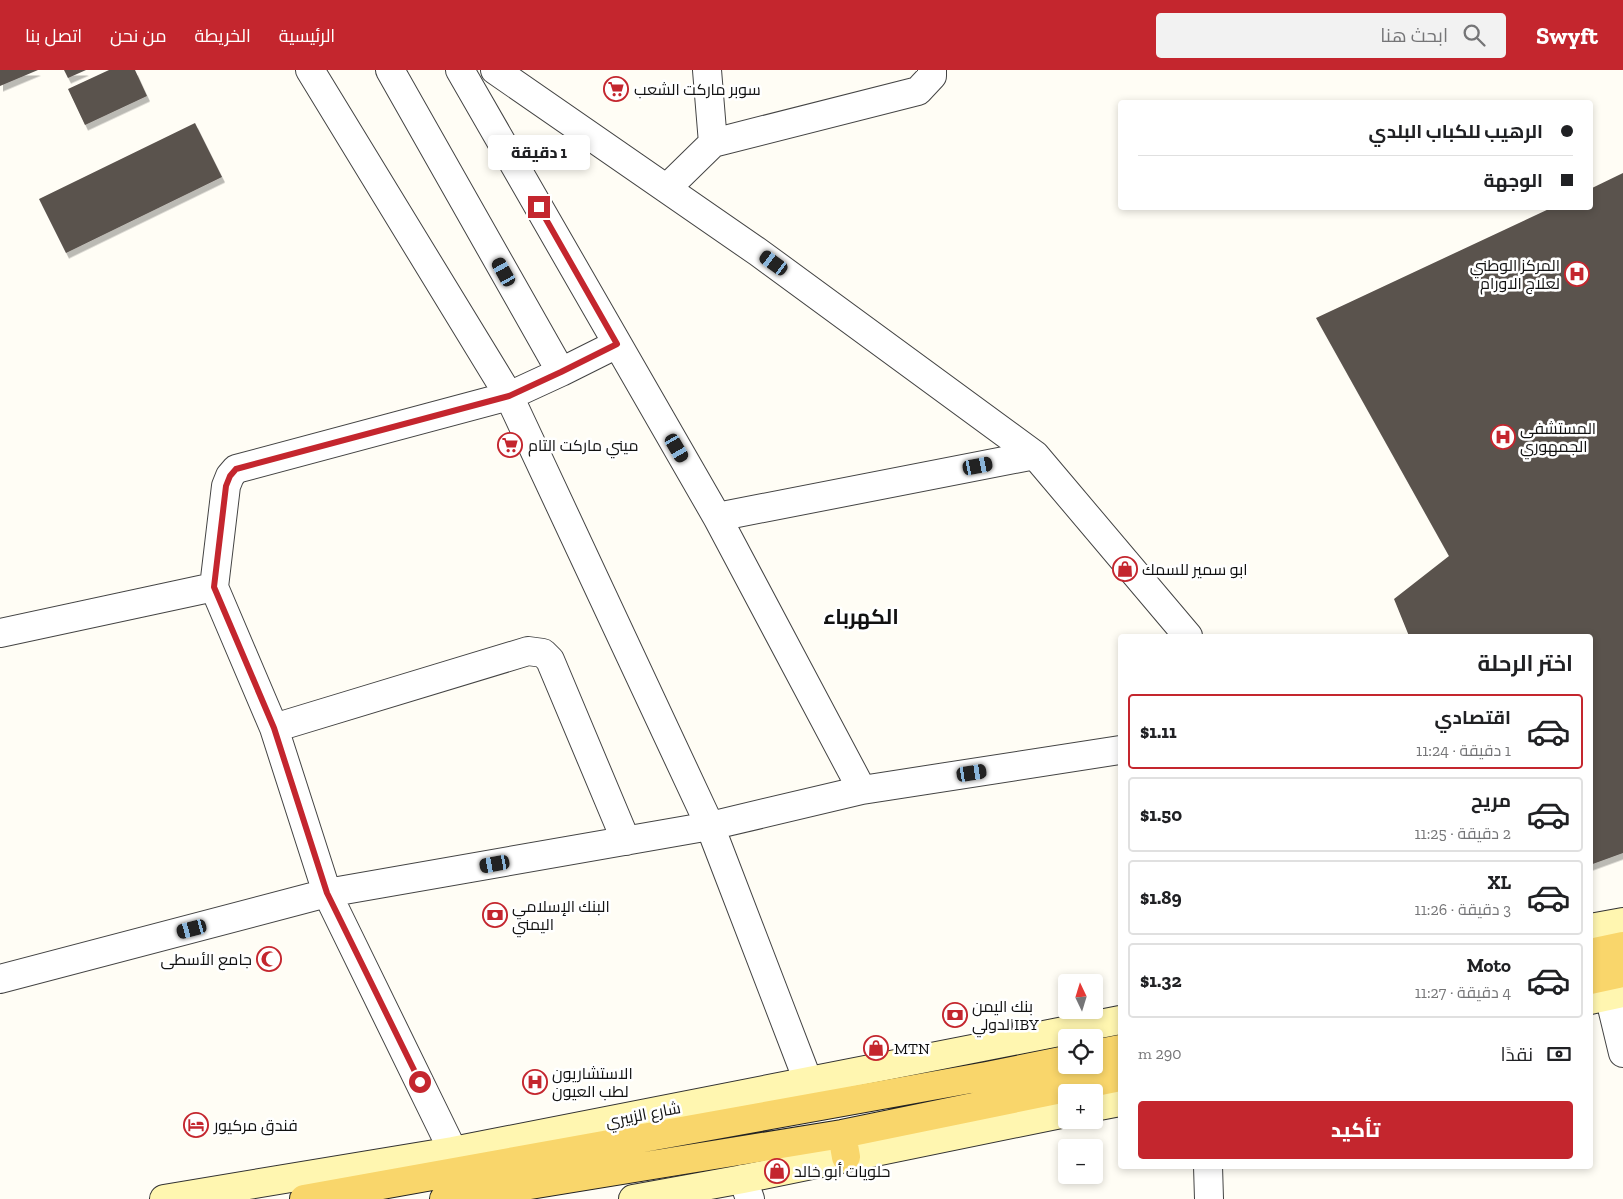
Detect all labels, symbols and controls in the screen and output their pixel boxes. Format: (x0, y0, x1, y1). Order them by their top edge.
search box (1156, 13, 1506, 58)
icon: search (1460, 21, 1488, 49)
text: Swyft (1536, 21, 1598, 50)
text: ابحث هنا (1380, 24, 1448, 47)
text: اتصل بنا (25, 25, 82, 47)
text: من نحن (110, 25, 167, 47)
text: الخريطة (195, 25, 251, 47)
text: الرئيسية (279, 25, 335, 47)
supermarket icon: سوبر ماركت الشعب (603, 76, 629, 102)
place label: سوبر ماركت الشعب (634, 80, 761, 99)
text: الرهيب للكباب البلدي (1369, 120, 1543, 143)
callout: 1 دقيقة (488, 134, 590, 170)
text: 1 دقيقة (511, 143, 567, 162)
text: الوجهة (1483, 169, 1543, 192)
route end (528, 196, 550, 218)
car (757, 248, 790, 278)
car (490, 255, 517, 289)
place label: المركز الوطني لعلاج الاورام (1470, 256, 1560, 295)
hospital icon: المركز الوطني لعلاج الاورام (1564, 261, 1590, 287)
place label: المستشفى الجمهوري (1520, 419, 1596, 460)
hospital icon: المستشفى الجمهوري (1490, 424, 1516, 450)
car (663, 431, 690, 465)
supermarket icon: ميني ماركت التام (497, 432, 523, 458)
place label: ميني ماركت التام (528, 436, 638, 459)
car (961, 456, 994, 476)
shop icon: ابو سمير للسمك (1112, 556, 1138, 582)
place label: ابو سمير للسمك (1142, 560, 1248, 579)
district label: الكهرباء (823, 604, 899, 630)
text: اختر الرحلة (1477, 650, 1573, 677)
text: اقتصادي (1435, 706, 1511, 729)
icon: car (1526, 709, 1571, 754)
text: $1.11 (1140, 720, 1177, 743)
text: 1 دقيقة · 11:24 (1416, 741, 1511, 760)
car (956, 763, 987, 783)
text: مريح (1471, 789, 1511, 812)
icon: car (1526, 792, 1571, 837)
text: $1.50 (1140, 803, 1182, 826)
text: 2 دقيقة · 11:25 (1414, 824, 1511, 843)
car (478, 854, 511, 874)
text: XL (1488, 871, 1511, 894)
icon: car (1526, 875, 1571, 920)
text: $1.89 (1140, 886, 1182, 909)
place label: البنك الإسلامي اليمني (512, 897, 610, 938)
text: 3 دقيقة · 11:26 (1415, 900, 1511, 919)
bank icon: البنك الإسلامي اليمني (482, 902, 508, 928)
car (175, 918, 208, 940)
mosque icon: جامع الأسطى (256, 946, 282, 972)
place label: جامع الأسطى (160, 950, 252, 971)
text: Moto (1467, 954, 1511, 977)
icon: car (1526, 958, 1571, 1003)
text: $1.32 (1140, 969, 1182, 992)
north arrow (1058, 974, 1102, 1019)
map controls (1058, 974, 1103, 1184)
text: 4 دقيقة · 11:27 (1415, 983, 1511, 1002)
place label: بنك اليمن الدوليIBY (972, 997, 1039, 1038)
bank icon: بنك اليمن الدوليIBY (942, 1002, 968, 1028)
button: locate (1058, 1029, 1103, 1074)
shop icon: MTN (863, 1035, 889, 1061)
place label: MTN (894, 1039, 930, 1058)
icon: cash (1545, 1040, 1573, 1068)
text: نقدًا (1501, 1043, 1533, 1066)
text: 290 m (1138, 1044, 1181, 1063)
place label: الاستشاريون لطب العيون (552, 1064, 633, 1102)
hospital icon: الاستشاريون لطب العيون (522, 1069, 548, 1095)
route start (409, 1071, 431, 1093)
button: + (1058, 1084, 1103, 1129)
street label: شارع الزبيري (604, 1098, 683, 1135)
button: تأكيد (1138, 1101, 1573, 1159)
hotel icon: فندق مركيور (183, 1112, 209, 1138)
place label: فندق مركيور (213, 1116, 298, 1136)
button: − (1058, 1139, 1103, 1184)
shop icon: حلويات أبو خالد (764, 1158, 790, 1184)
place label: حلويات أبو خالد (794, 1162, 890, 1181)

